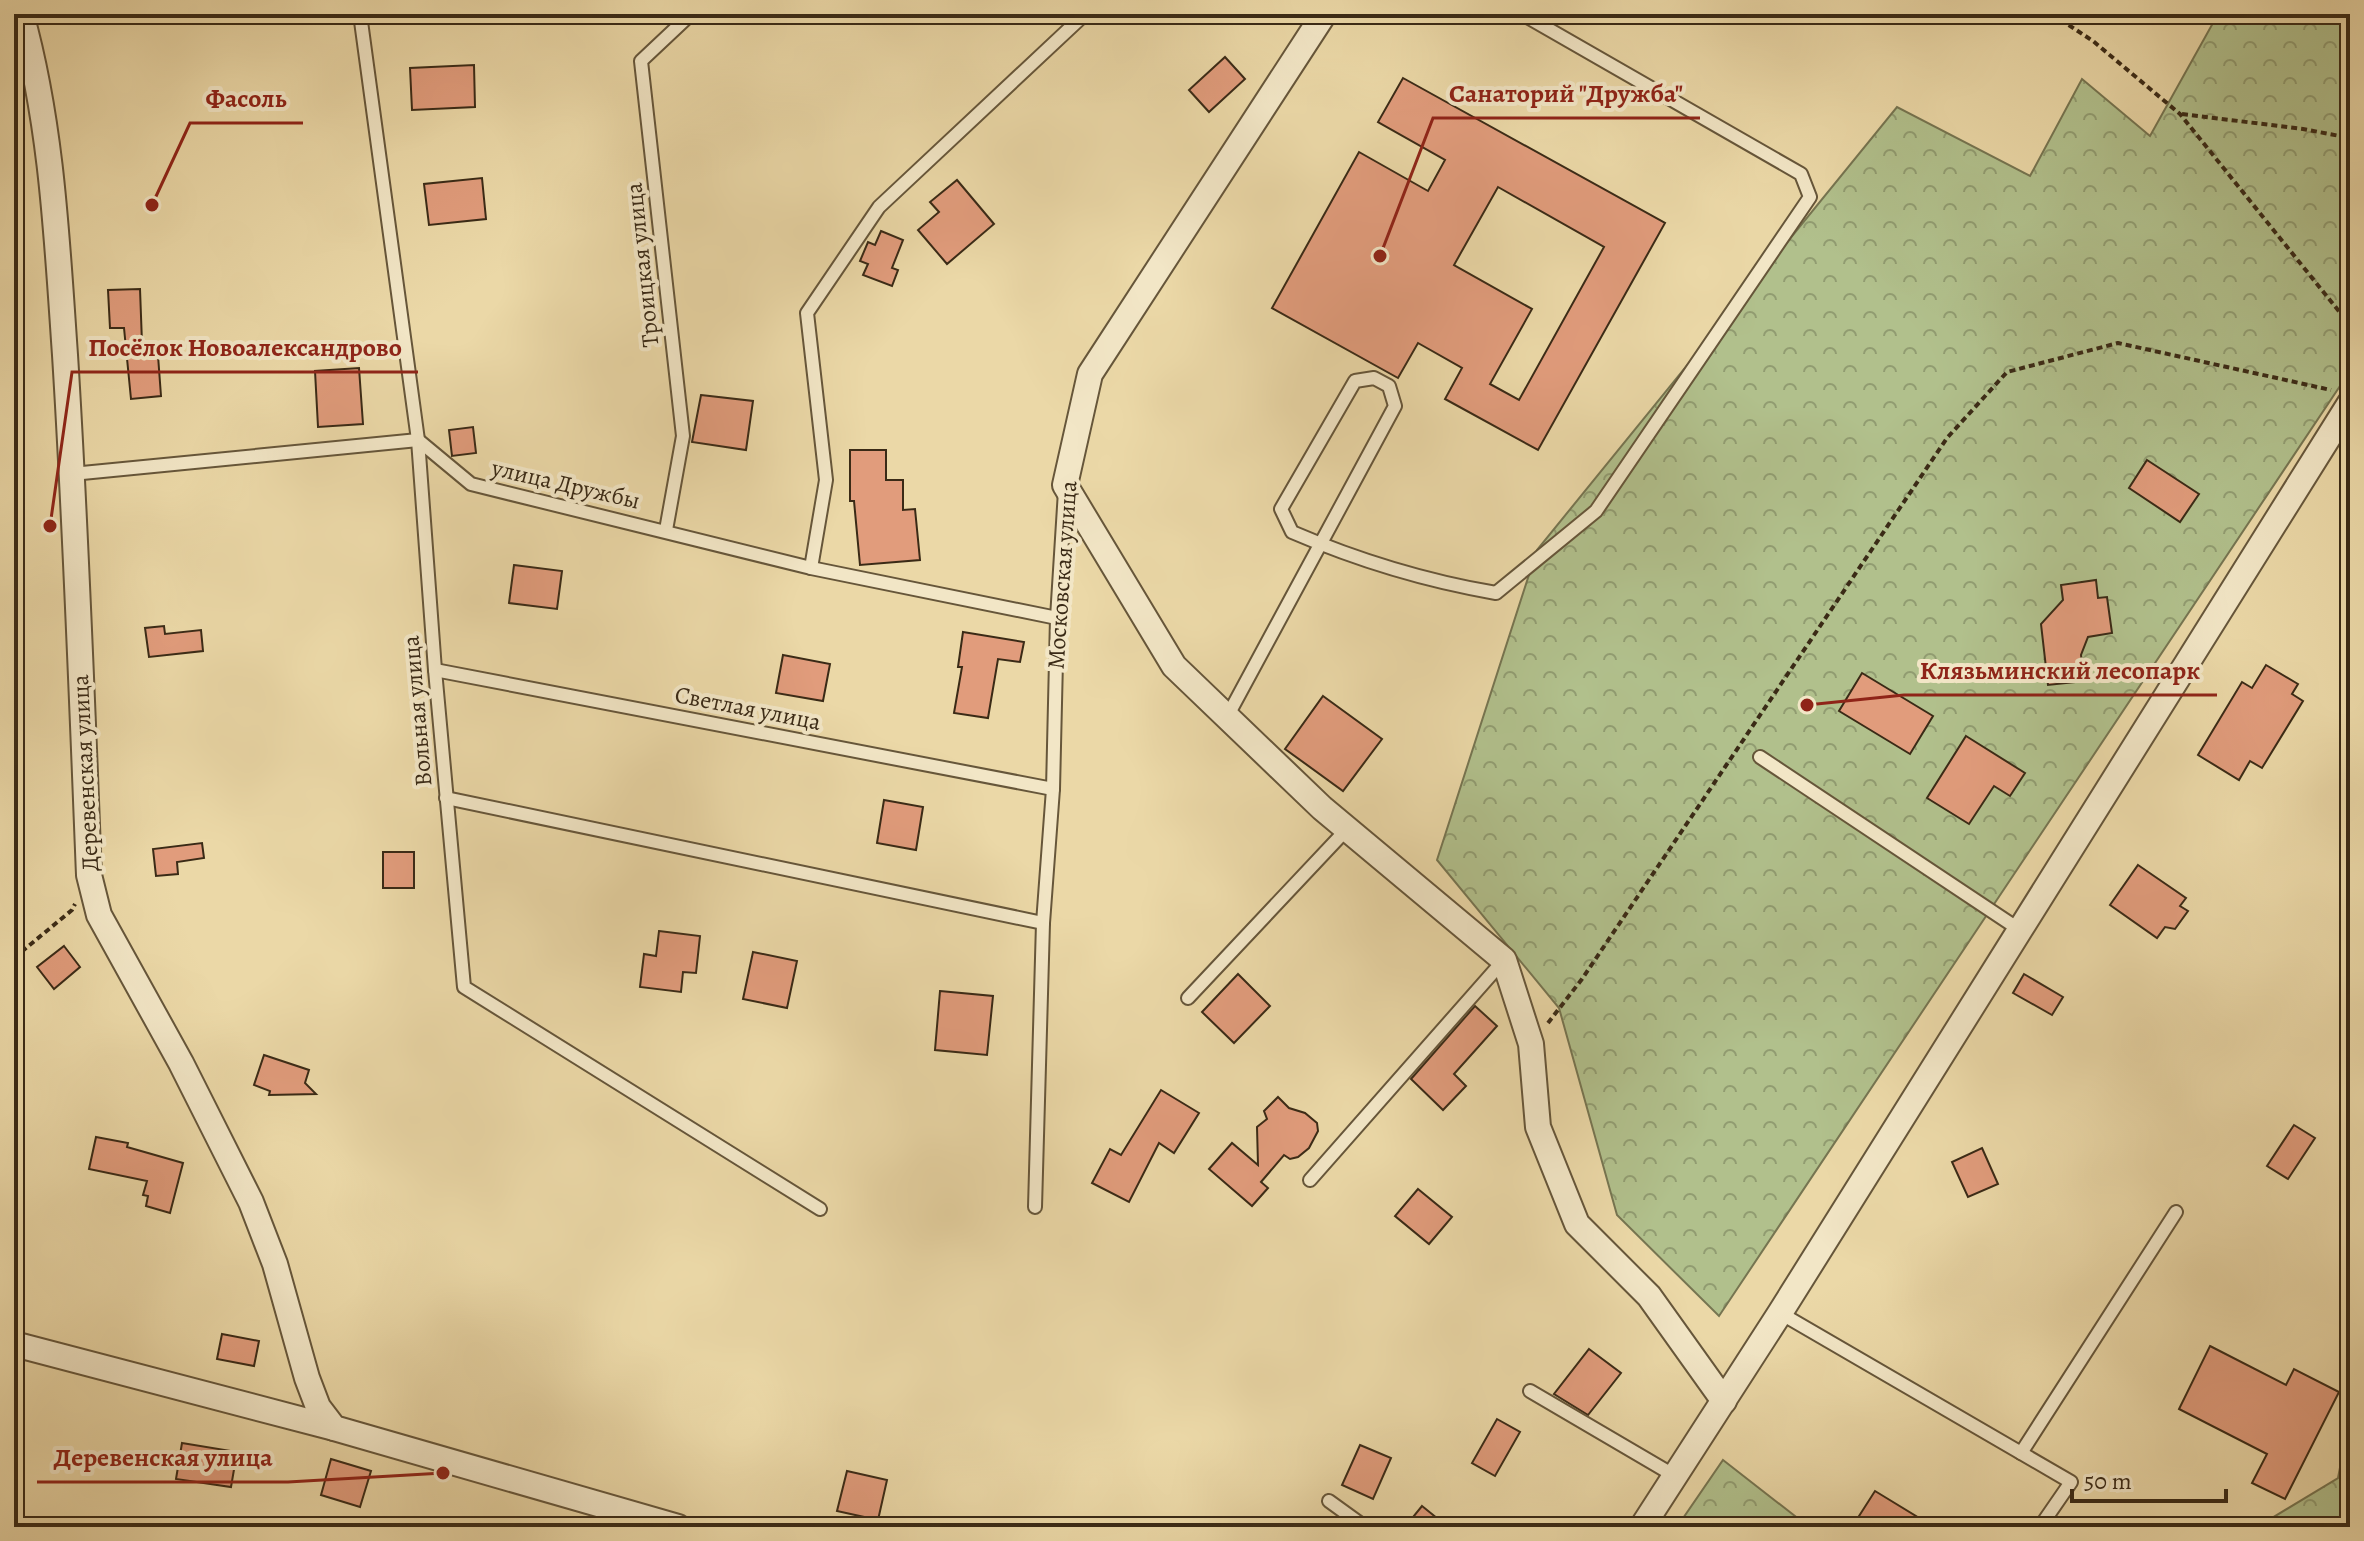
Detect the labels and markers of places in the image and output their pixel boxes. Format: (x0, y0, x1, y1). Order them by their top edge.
callout: Санаторий "Дружба" (1433, 68, 1700, 118)
callout: Фасоль (190, 73, 303, 123)
callout: Посёлок Новоалександрово (72, 322, 418, 372)
callout: Клязьминский лесопарк (1904, 645, 2217, 695)
callout: Деревенская улица (37, 1432, 288, 1482)

